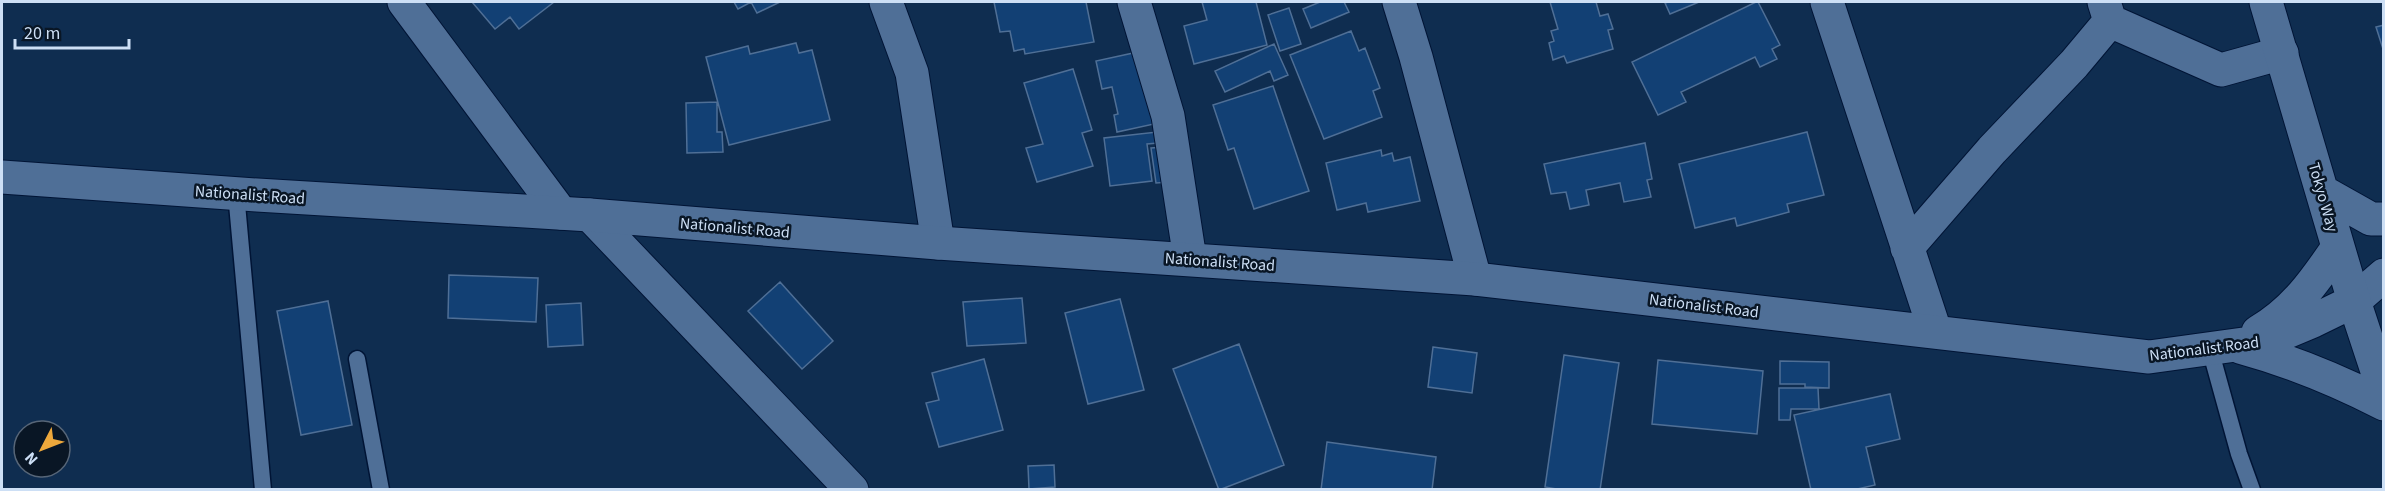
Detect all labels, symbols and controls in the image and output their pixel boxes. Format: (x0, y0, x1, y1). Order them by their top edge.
scale bar (15, 12, 129, 50)
text: 20 m (24, 21, 60, 46)
street label: Tokyo Way (2303, 160, 2344, 235)
street label: Nationalist Road (194, 180, 306, 210)
street label: Nationalist Road (679, 212, 791, 244)
street label: Nationalist Road (1164, 247, 1276, 277)
street label: Nationalist Road (1648, 288, 1760, 324)
street label: Nationalist Road (2148, 331, 2260, 367)
north arrow (12, 419, 72, 479)
text: N (20, 447, 43, 470)

